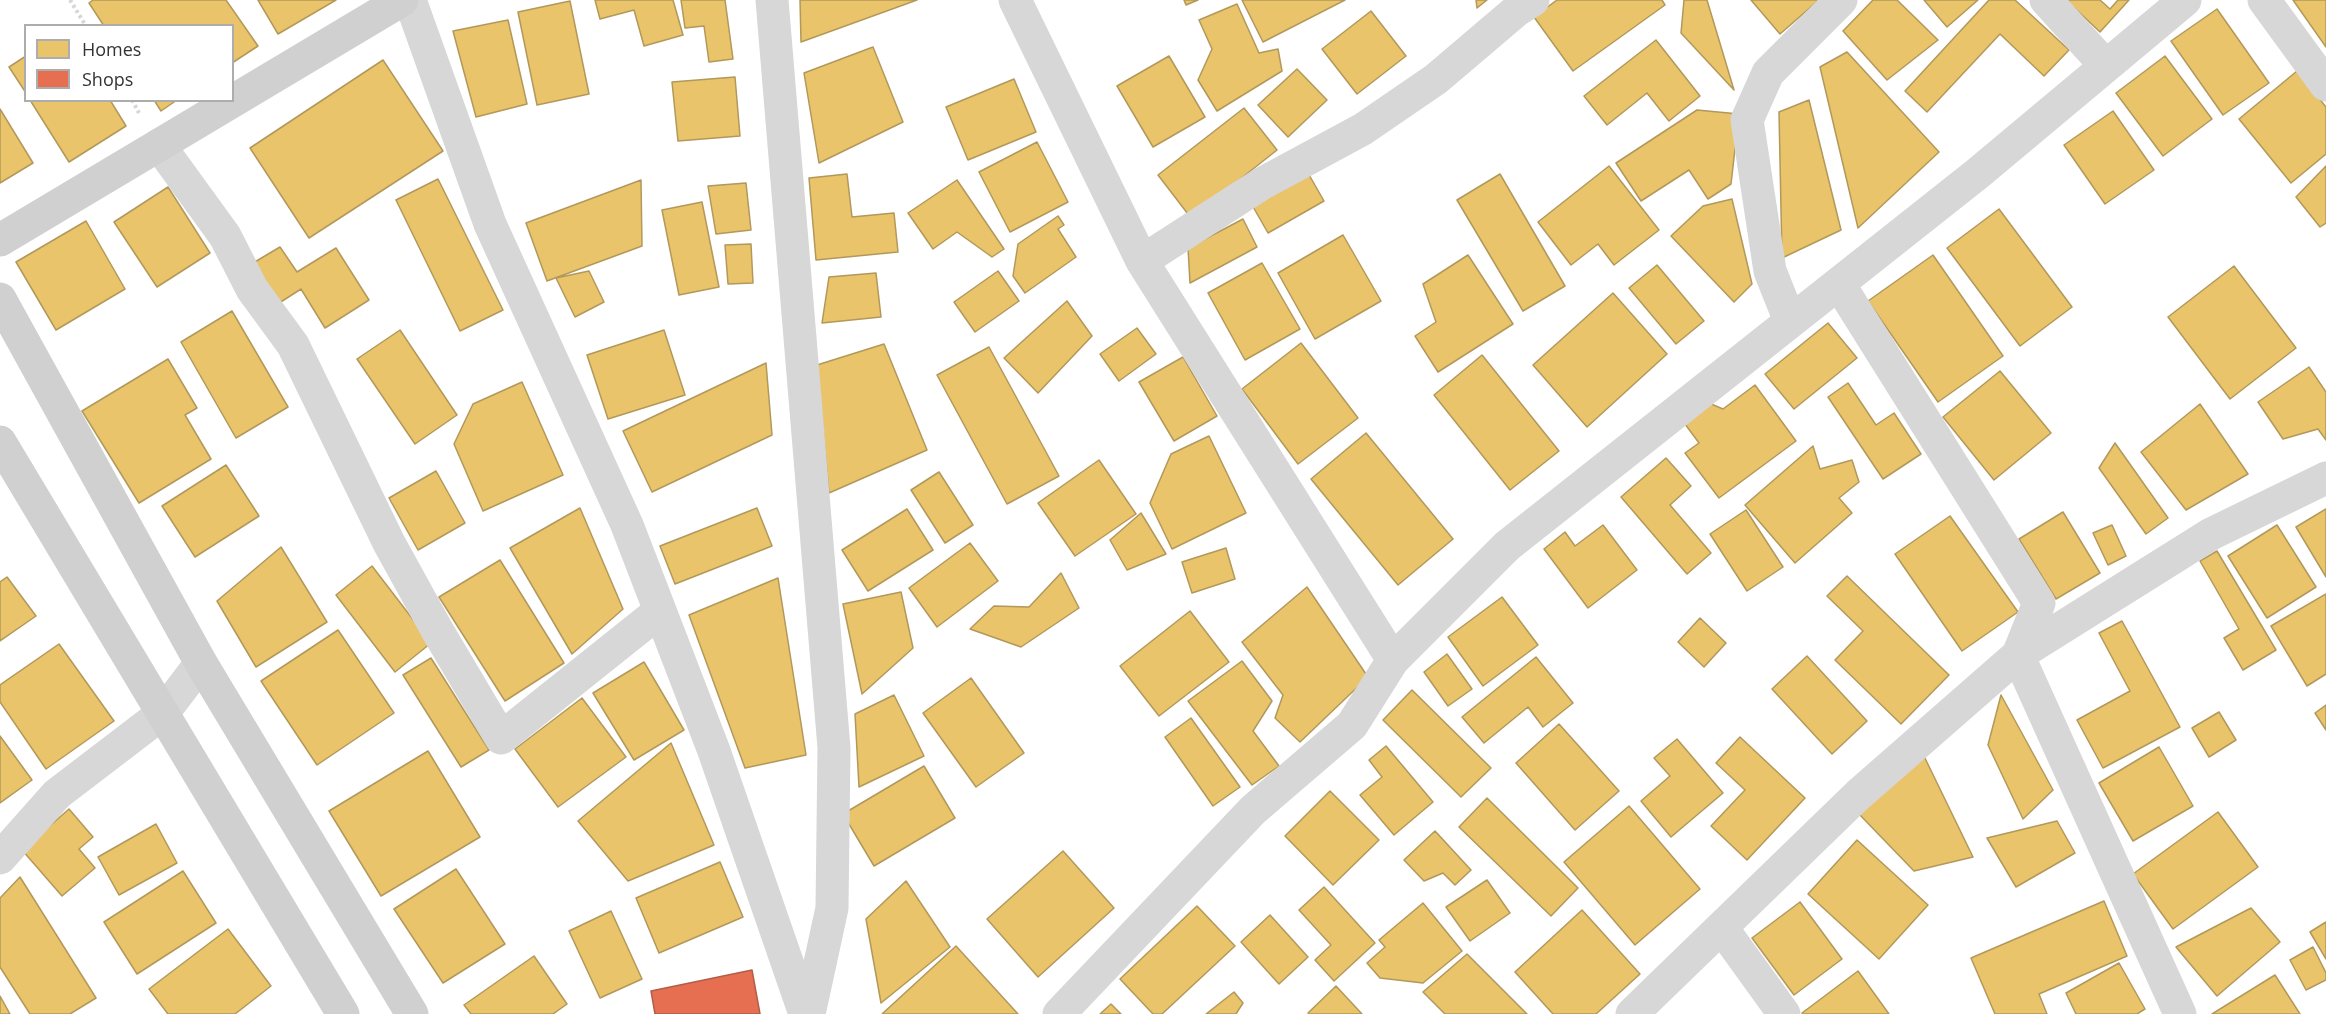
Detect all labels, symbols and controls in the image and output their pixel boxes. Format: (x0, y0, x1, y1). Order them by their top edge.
legend (24, 24, 234, 102)
text: Homes (82, 37, 141, 61)
text: Shops (82, 67, 133, 91)

